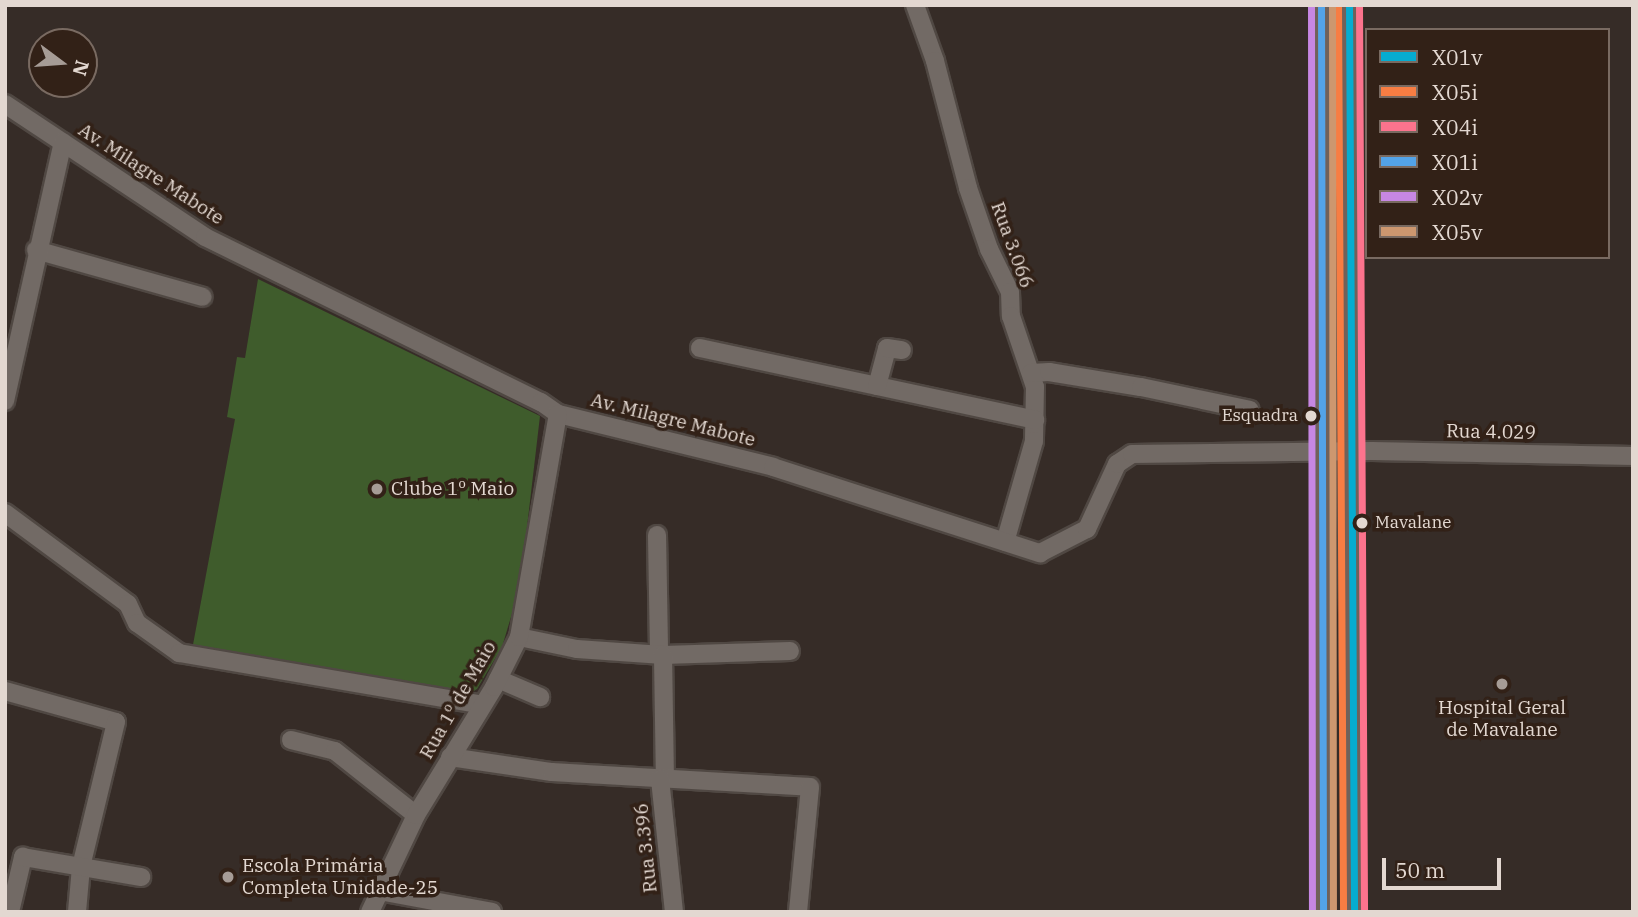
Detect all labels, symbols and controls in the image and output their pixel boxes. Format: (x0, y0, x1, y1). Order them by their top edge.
north arrow (28, 28, 98, 98)
legend (1365, 28, 1610, 259)
text: X01v (1432, 43, 1482, 71)
text: N (68, 58, 95, 79)
text: X05i (1432, 78, 1478, 106)
text: X04i (1432, 113, 1478, 141)
street label: Av. Milagre Mabote (74, 118, 228, 230)
text: X01i (1432, 148, 1478, 176)
text: X02v (1432, 183, 1482, 211)
street label: Rua 3.066 (986, 199, 1038, 291)
text: X05v (1432, 218, 1482, 246)
street label: Av. Milagre Mabote (588, 389, 758, 451)
place label: Esquadra (1222, 406, 1298, 426)
marker: Esquadra (1304, 409, 1318, 423)
street label: Rua 4.029 (1446, 420, 1536, 444)
place label: Clube 1º Maio (391, 478, 514, 500)
marker: Clube 1º Maio (369, 481, 385, 497)
place label: Mavalane (1375, 513, 1451, 533)
marker: Mavalane (1355, 516, 1369, 530)
street label: Rua 1º de Maio (415, 637, 501, 763)
marker: Hospital Geral de Mavalane (1492, 674, 1512, 694)
place label: Hospital Geral de Mavalane (1438, 697, 1566, 741)
street label: Rua 3.396 (630, 802, 662, 894)
scale bar (1386, 844, 1505, 888)
place label: Escola Primária Completa Unidade-25 (242, 855, 438, 899)
text: 50 m (1395, 856, 1445, 884)
marker: Escola Primária Completa Unidade-25 (220, 869, 236, 885)

